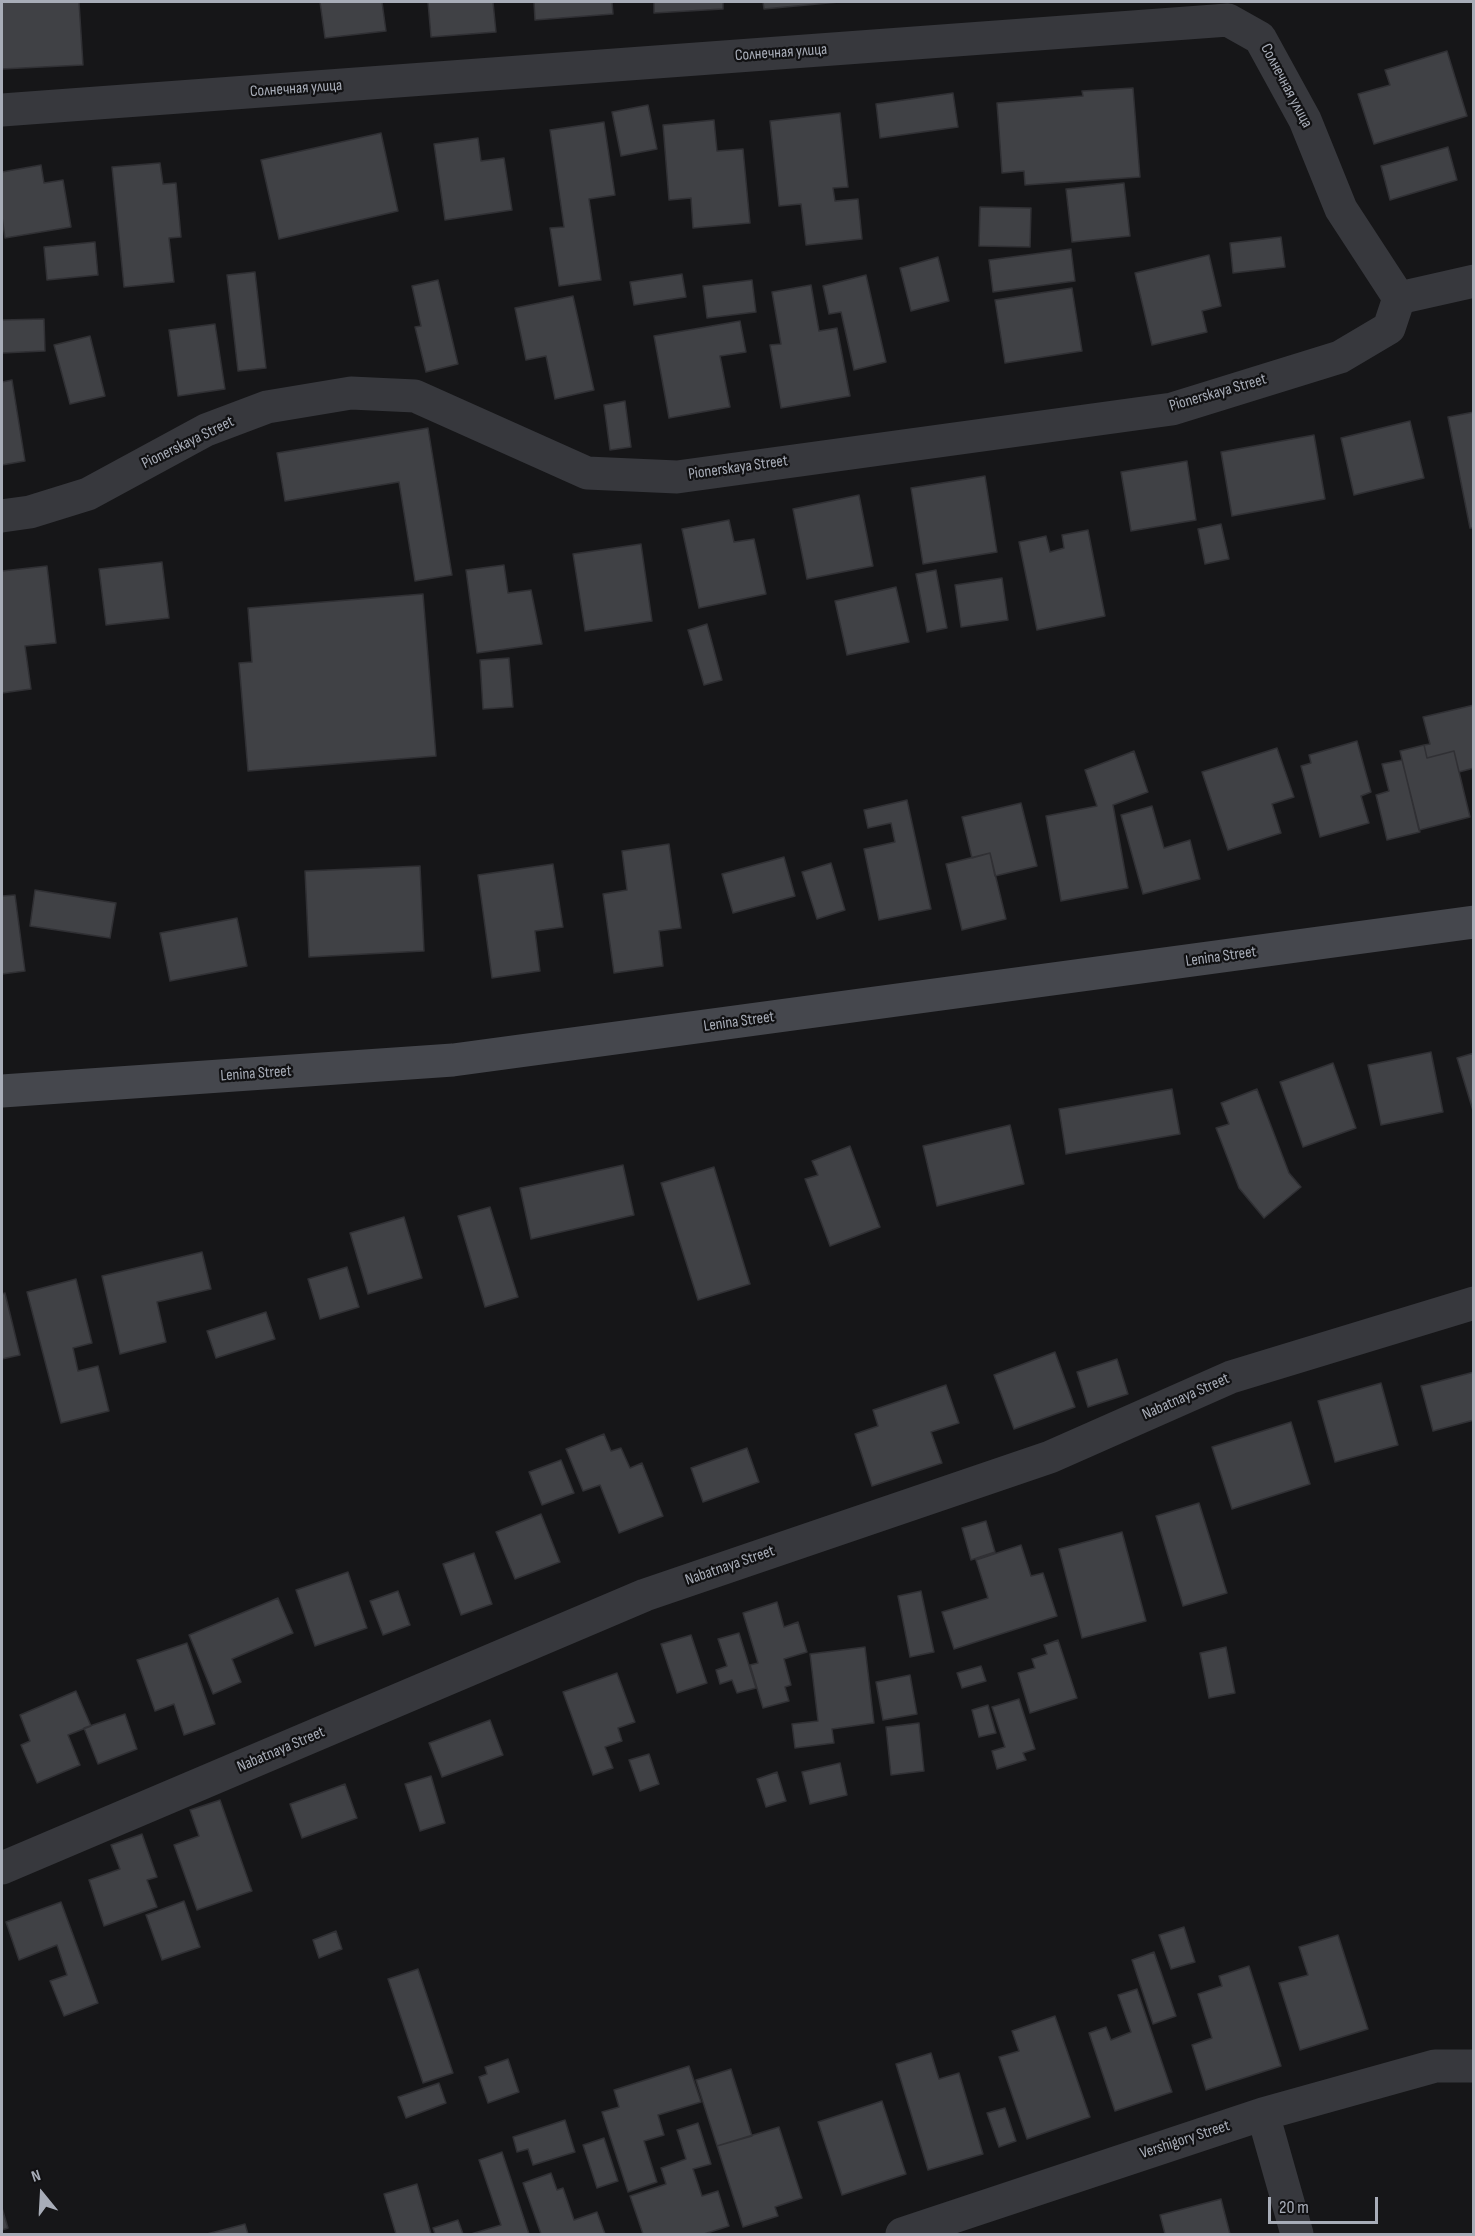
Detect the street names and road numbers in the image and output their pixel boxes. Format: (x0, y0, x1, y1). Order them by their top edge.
street label: Солнечная улица (734, 40, 828, 66)
street label: Солнечная улица (1256, 41, 1316, 131)
street label: Солнечная улица (249, 76, 343, 102)
street label: Pionerskaya Street (1167, 370, 1269, 416)
street label: Pionerskaya Street (139, 412, 237, 474)
street label: Pionerskaya Street (687, 452, 789, 484)
street label: Lenina Street (1184, 943, 1258, 971)
street label: Lenina Street (702, 1008, 776, 1036)
street label: Lenina Street (220, 1062, 292, 1086)
street label: Nabatnaya Street (1139, 1369, 1233, 1425)
street label: Nabatnaya Street (683, 1542, 777, 1590)
street label: Nabatnaya Street (234, 1723, 328, 1777)
street label: Vershigory Street (1138, 2116, 1232, 2164)

